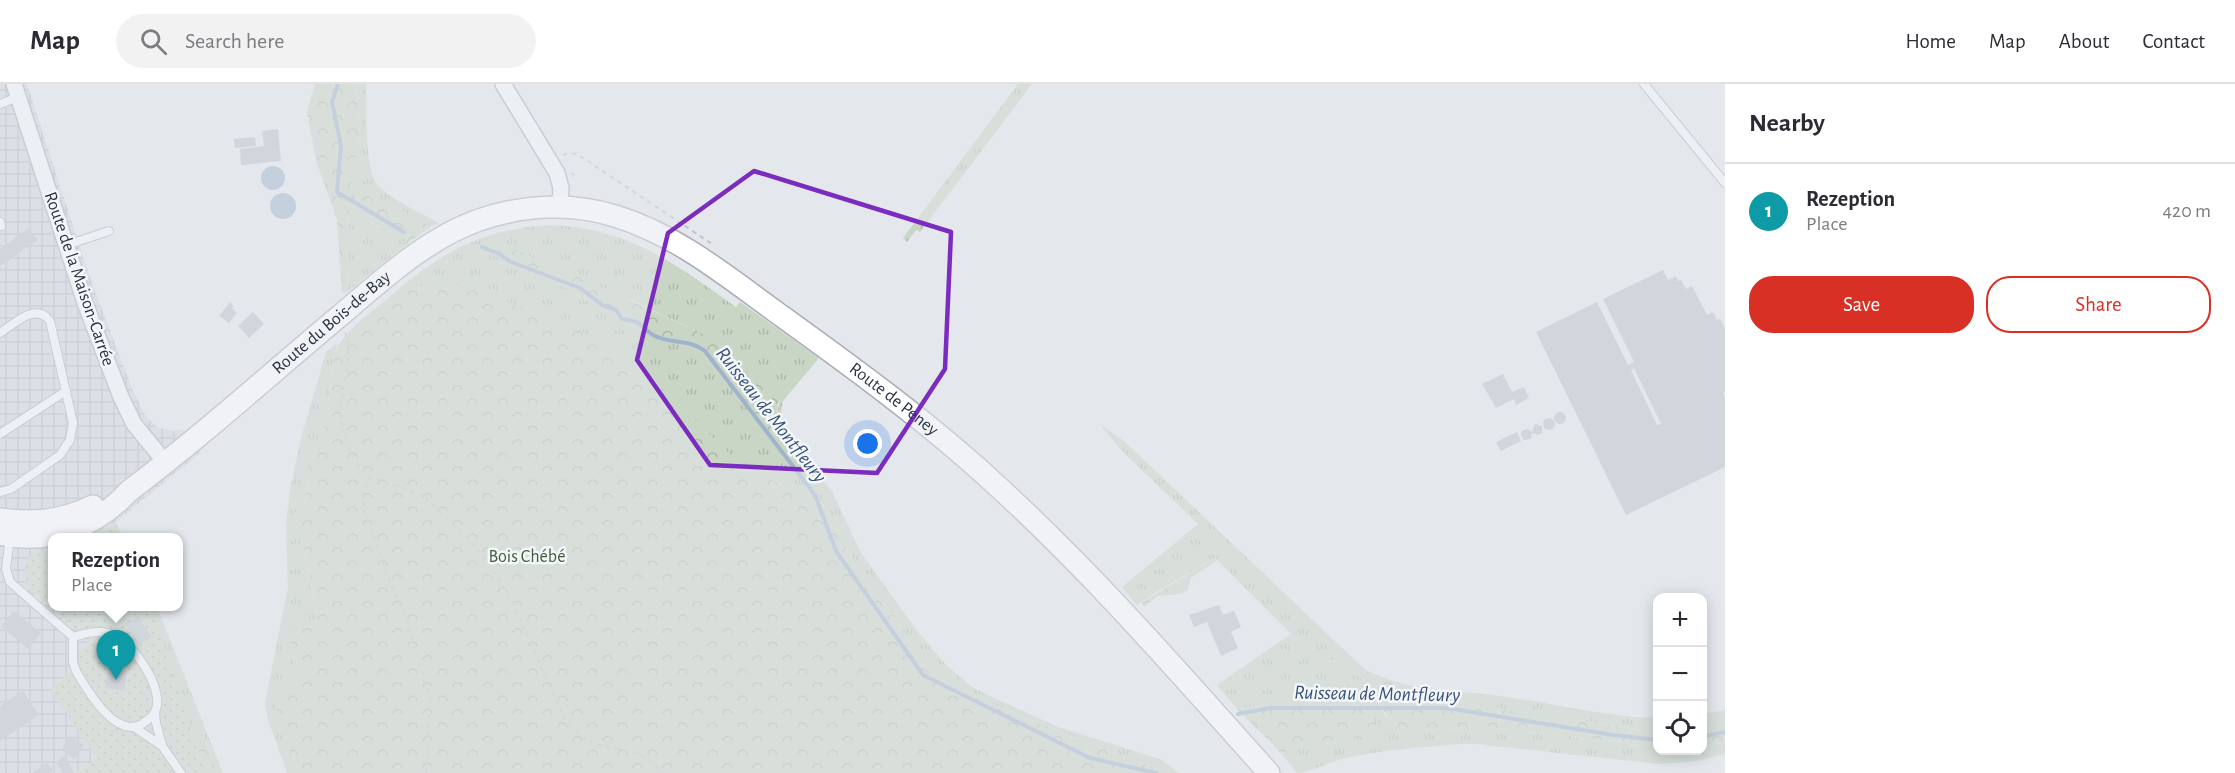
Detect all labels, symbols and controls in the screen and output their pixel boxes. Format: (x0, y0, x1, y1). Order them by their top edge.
search box (116, 14, 536, 68)
icon: search (137, 25, 170, 58)
text: Map (30, 27, 80, 55)
text: Search here (185, 30, 284, 52)
text: Home (1905, 31, 1956, 52)
text: Map (1989, 31, 2026, 52)
text: About (2059, 31, 2109, 52)
text: Contact (2142, 31, 2205, 52)
text: Nearby (1749, 110, 1825, 136)
text: Rezeption (1806, 188, 1895, 210)
street label: Route de la Maison-Carrée (41, 190, 117, 368)
text: 1 (1765, 201, 1772, 221)
text: 420 m (2162, 201, 2211, 221)
text: Place (1806, 214, 1847, 234)
street label: Route du Bois-de-Bay (269, 268, 394, 378)
button: Save (1749, 276, 1974, 333)
button: Share (1986, 276, 2211, 333)
water label: Ruisseau de Montfleury (712, 343, 830, 487)
street label: Route de Peney (846, 360, 942, 440)
your location (853, 429, 882, 458)
popup (48, 533, 183, 611)
park label: Bois Chébé (489, 548, 565, 566)
text: Rezeption (71, 549, 160, 571)
text: Place (71, 575, 112, 595)
map controls (1653, 593, 1707, 755)
button: + (1653, 593, 1707, 647)
pin: 1 (96, 630, 136, 680)
button: − (1653, 647, 1707, 701)
water label: Ruisseau de Montfleury (1294, 683, 1461, 705)
button: locate (1653, 701, 1707, 755)

